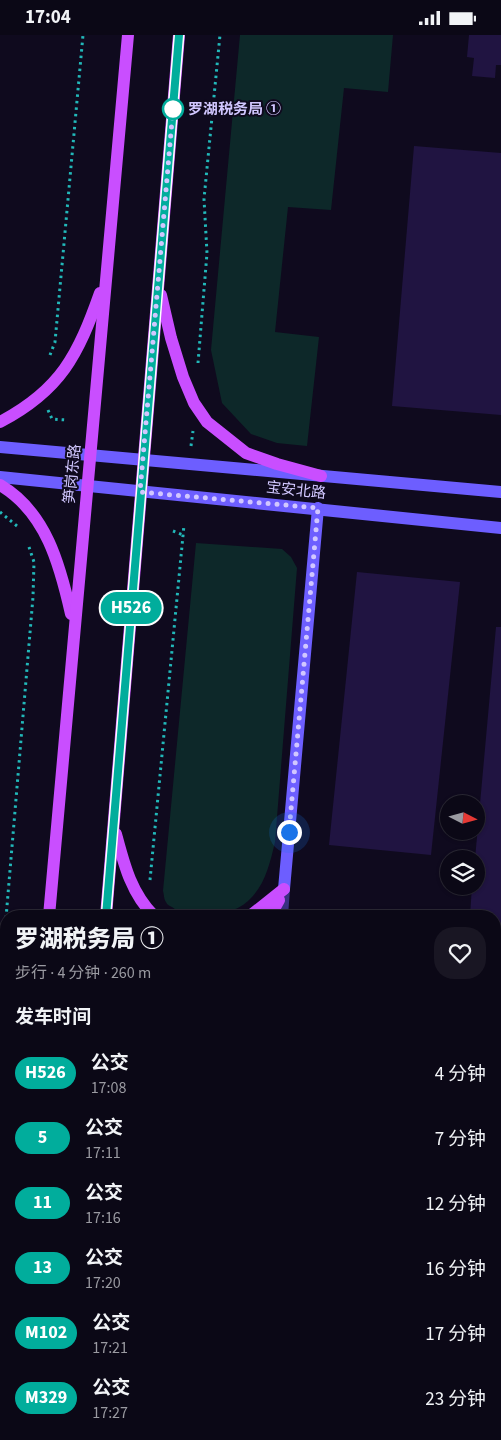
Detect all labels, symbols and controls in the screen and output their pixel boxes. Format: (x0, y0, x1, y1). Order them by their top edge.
text: 17:04 (25, 4, 71, 31)
marker: 罗湖税务局 ① (162, 98, 184, 120)
place label: 罗湖税务局 ① (188, 99, 281, 120)
street label: 笋岗东路 (59, 443, 86, 505)
street label: 宝安北路 (265, 477, 327, 504)
line badge: H526 (96, 592, 166, 624)
text: H526 (111, 595, 151, 620)
north arrow (440, 795, 485, 840)
map controls (440, 795, 485, 895)
your location (277, 820, 302, 845)
button: layers (440, 850, 485, 895)
text: 罗湖税务局 ① (15, 922, 164, 957)
button: heart (434, 927, 486, 979)
text: 步行 · 4 分钟 · 260 m (15, 962, 151, 984)
text: 发车时间 (15, 1004, 91, 1031)
text: 公交 (91, 1050, 129, 1077)
text: H526 (25, 1060, 66, 1085)
text: 4 分钟 (435, 1061, 486, 1088)
text: 17:08 (91, 1077, 126, 1099)
text: 公交 (85, 1115, 123, 1142)
text: 5 (38, 1125, 47, 1150)
text: 7 分钟 (435, 1126, 486, 1153)
text: 17:11 (85, 1142, 121, 1164)
text: 公交 (85, 1180, 123, 1207)
text: 11 (33, 1190, 52, 1215)
text: 12 分钟 (425, 1191, 486, 1218)
text: 17:16 (85, 1207, 121, 1229)
text: 公交 (85, 1245, 123, 1272)
text: 13 (33, 1255, 52, 1280)
text: 16 分钟 (425, 1256, 486, 1283)
text: 17:20 (85, 1272, 121, 1294)
text: 公交 (92, 1310, 130, 1337)
text: M102 (25, 1320, 67, 1345)
text: 17 分钟 (425, 1321, 486, 1348)
text: 17:21 (92, 1337, 128, 1359)
text: 公交 (92, 1375, 130, 1402)
text: M329 (25, 1385, 67, 1410)
text: 23 分钟 (425, 1386, 486, 1413)
text: 17:27 (92, 1402, 128, 1424)

